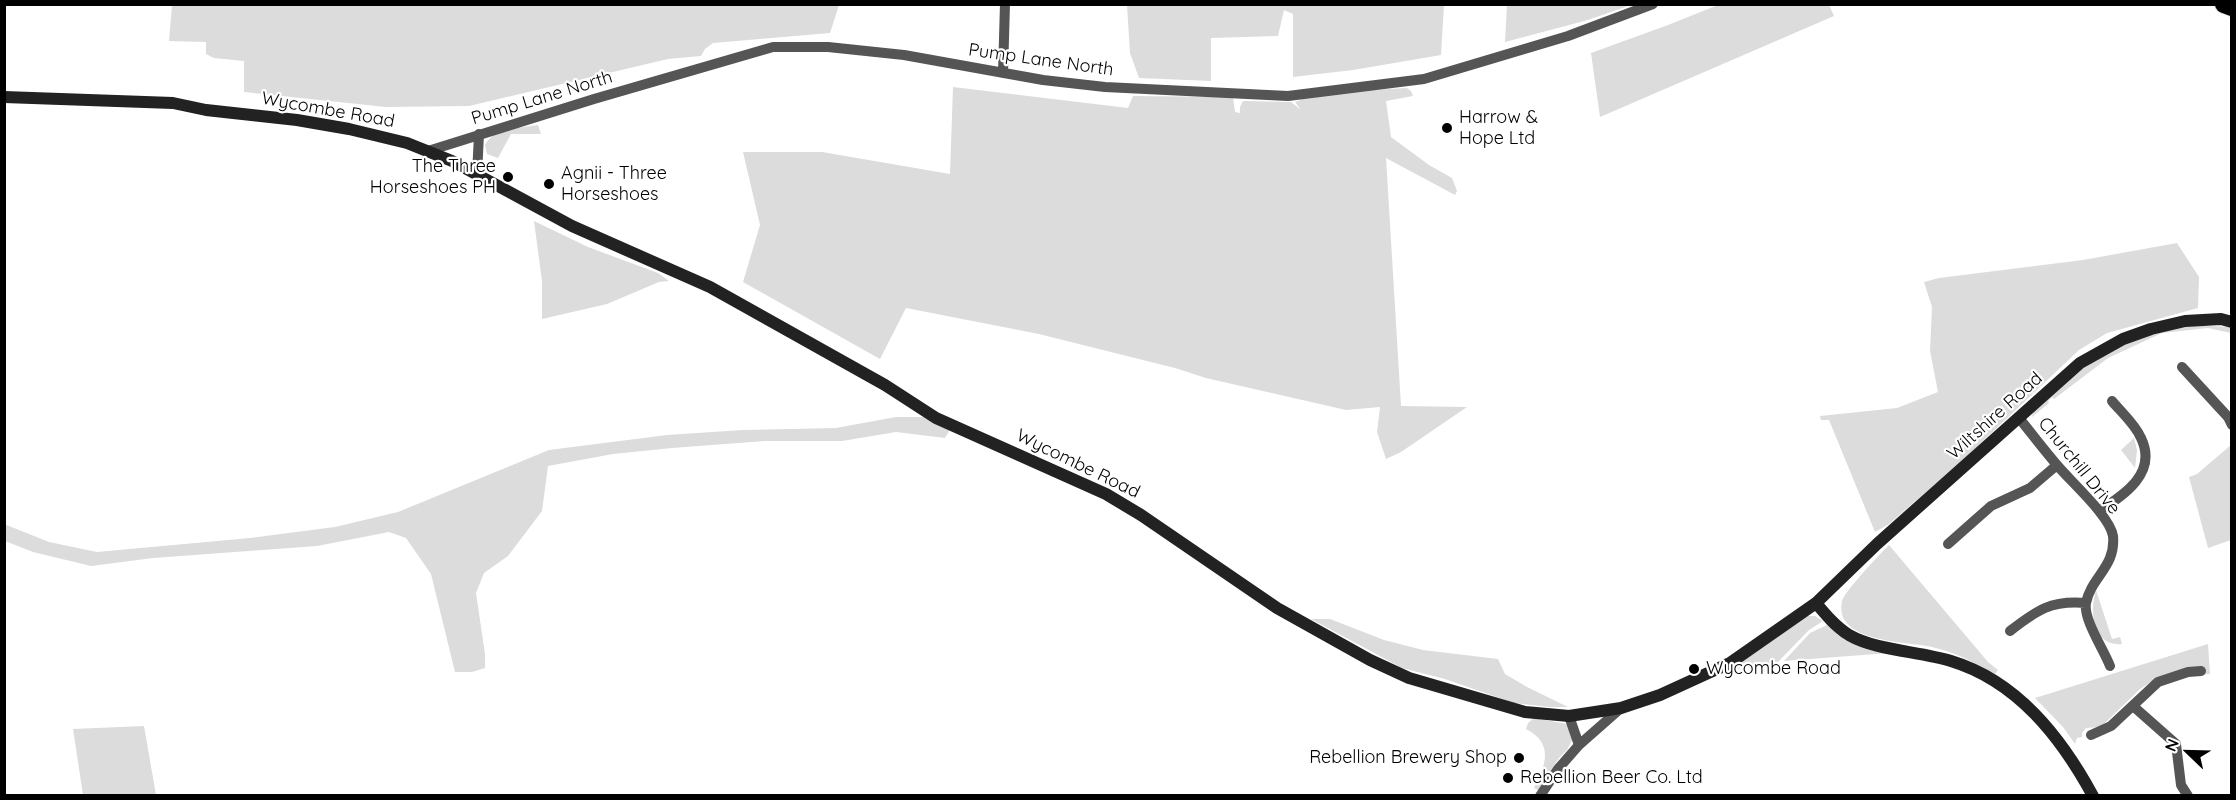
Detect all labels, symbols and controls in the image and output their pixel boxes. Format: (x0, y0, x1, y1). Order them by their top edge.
street label: Pump Lane North (967, 39, 1115, 81)
street label: Pump Lane North (469, 66, 615, 130)
street label: Wycombe Road (260, 88, 396, 132)
place label: Harrow & Hope Ltd (1459, 107, 1538, 150)
marker: Harrow & Hope Ltd (1440, 121, 1454, 135)
place label: The Three Horseshoes PH (370, 156, 496, 198)
place label: Agnii - Three Horseshoes (561, 163, 667, 206)
marker: The Three Horseshoes PH (501, 170, 515, 184)
marker: Agnii - Three Horseshoes (542, 177, 556, 191)
street label: Wiltshire Road (1943, 368, 2047, 464)
street label: Churchill Drive (2033, 413, 2125, 519)
street label: Wycombe Road (1013, 425, 1143, 503)
place label: Wycombe Road (1706, 658, 1841, 680)
marker: Wycombe Road (1687, 662, 1701, 676)
north arrow (2158, 722, 2218, 782)
text: N (2160, 736, 2183, 754)
place label: Rebellion Brewery Shop (1309, 747, 1507, 769)
marker: Rebellion Brewery Shop (1512, 751, 1526, 765)
place label: Rebellion Beer Co. Ltd (1520, 767, 1703, 789)
marker: Rebellion Beer Co. Ltd (1501, 771, 1515, 785)

